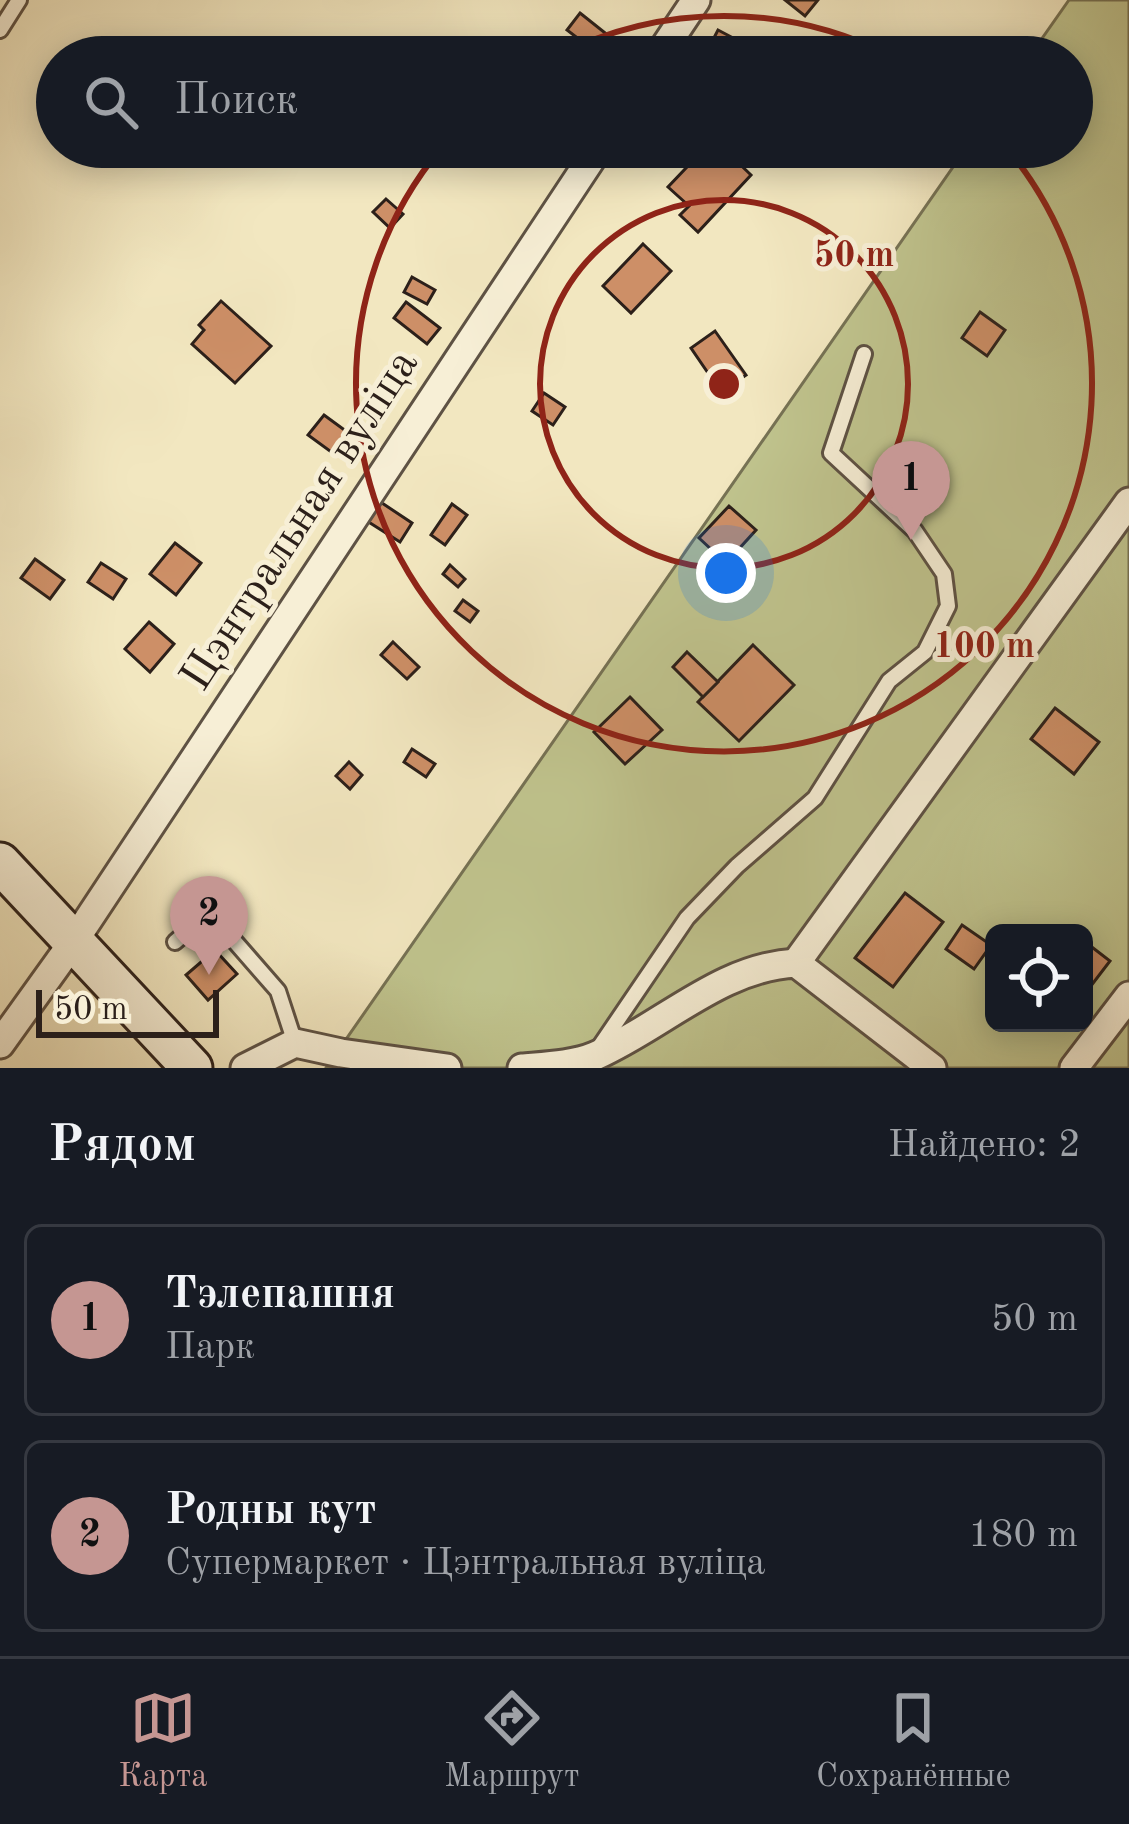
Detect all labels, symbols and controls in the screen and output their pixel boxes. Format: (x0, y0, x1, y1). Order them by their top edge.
search box (36, 36, 1093, 168)
icon: search (78, 69, 144, 135)
text: Поиск (174, 79, 298, 124)
text: 50 m (814, 239, 894, 275)
street label: Цэнтральная вуліца (174, 342, 428, 700)
centre of rings (703, 363, 745, 405)
pin: 1 (872, 441, 950, 540)
your location (696, 543, 756, 603)
text: 100 m (933, 630, 1035, 666)
pin: 2 (170, 876, 248, 975)
map controls (985, 924, 1093, 1032)
button: locate (985, 924, 1093, 1032)
scale bar (36, 984, 219, 1037)
text: 50 m (54, 994, 128, 1027)
text: Рядом (48, 1121, 196, 1172)
text: Найдено: 2 (888, 1126, 1081, 1165)
text: Тэлепашня (165, 1273, 395, 1318)
text: 1 (79, 1300, 101, 1339)
text: 50 m (991, 1300, 1078, 1339)
text: Парк (165, 1328, 255, 1367)
text: Родны кут (165, 1489, 377, 1534)
text: 2 (79, 1516, 101, 1555)
text: 180 m (968, 1516, 1078, 1555)
text: Супермаркет · Цэнтральная вуліца (165, 1544, 766, 1583)
tab: Карта (118, 1685, 208, 1798)
tab: Маршрут (444, 1685, 580, 1798)
tab: Сохранённые (816, 1685, 1011, 1798)

